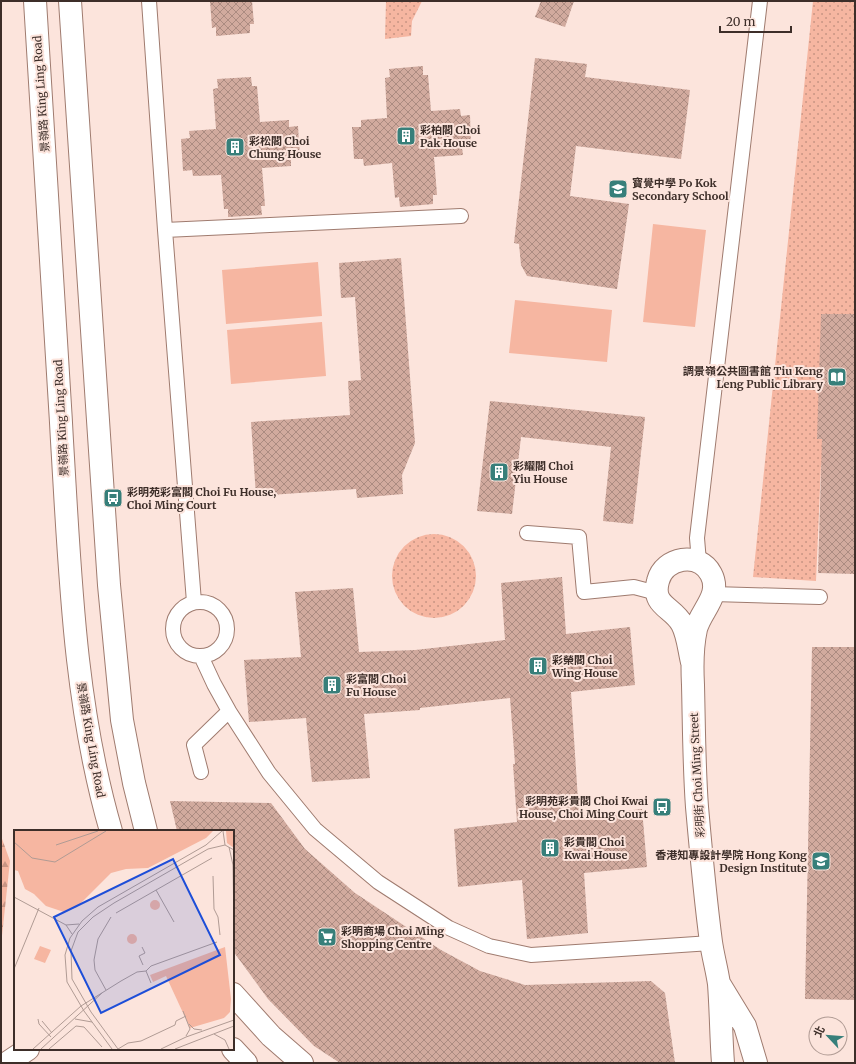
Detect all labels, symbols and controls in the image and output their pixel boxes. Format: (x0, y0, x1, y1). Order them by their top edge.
scale bar (720, 8, 791, 34)
text: 20 m (726, 14, 755, 29)
street label: 景嶺路 King Ling Road (30, 35, 52, 153)
place label: 彩柏閣 Choi Pak House (420, 123, 481, 150)
building icon: 彩柏閣 Choi Pak House (395, 125, 417, 147)
place label: 彩松閣 Choi Chung House (249, 134, 321, 161)
building icon: 彩松閣 Choi Chung House (224, 136, 246, 158)
place label: 寶覺中學 Po Kok Secondary School (632, 176, 729, 203)
school or university icon: 寶覺中學 Po Kok Secondary School (607, 178, 629, 200)
street label: 景嶺路 King Ling Road (51, 359, 71, 477)
place label: 調景嶺公共圖書館 Tiu Keng Leng Public Library (683, 364, 823, 391)
library icon: 調景嶺公共圖書館 Tiu Keng Leng Public Library (826, 366, 848, 388)
place label: 彩耀閣 Choi Yiu House (512, 459, 574, 486)
building icon: 彩耀閣 Choi Yiu House (488, 461, 510, 483)
place label: 彩明苑彩富閣 Choi Fu House, Choi Ming Court (127, 485, 276, 512)
bus stop icon: 彩明苑彩富閣 Choi Fu House, Choi Ming Court (102, 487, 124, 509)
place label: 彩榮閣 Choi Wing House (551, 653, 618, 680)
building icon: 彩榮閣 Choi Wing House (527, 655, 549, 677)
place label: 彩富閣 Choi Fu House (346, 672, 407, 699)
building icon: 彩富閣 Choi Fu House (321, 674, 343, 696)
street label: 景嶺路 King Ling Road (74, 681, 108, 799)
street label: 彩明街 Choi Ming Street (687, 712, 707, 838)
place label: 彩明苑彩貴閣 Choi Kwai House, Choi Ming Court (519, 794, 649, 821)
bus stop icon: 彩明苑彩貴閣 Choi Kwai House, Choi Ming Court (651, 796, 673, 818)
inset map (14, 830, 234, 1050)
place label: 彩貴閣 Choi Kwai House (564, 835, 628, 862)
building icon: 彩貴閣 Choi Kwai House (539, 837, 561, 859)
place label: 香港知專設計學院 Hong Kong Design Institute (655, 848, 807, 875)
school or university icon: 香港知專設計學院 Hong Kong Design Institute (810, 850, 832, 872)
place label: 彩明商場 Choi Ming Shopping Centre (341, 924, 444, 951)
supermarket icon: 彩明商場 Choi Ming Shopping Centre (316, 926, 338, 948)
north arrow (808, 1016, 848, 1056)
text: 北 (810, 1024, 828, 1040)

